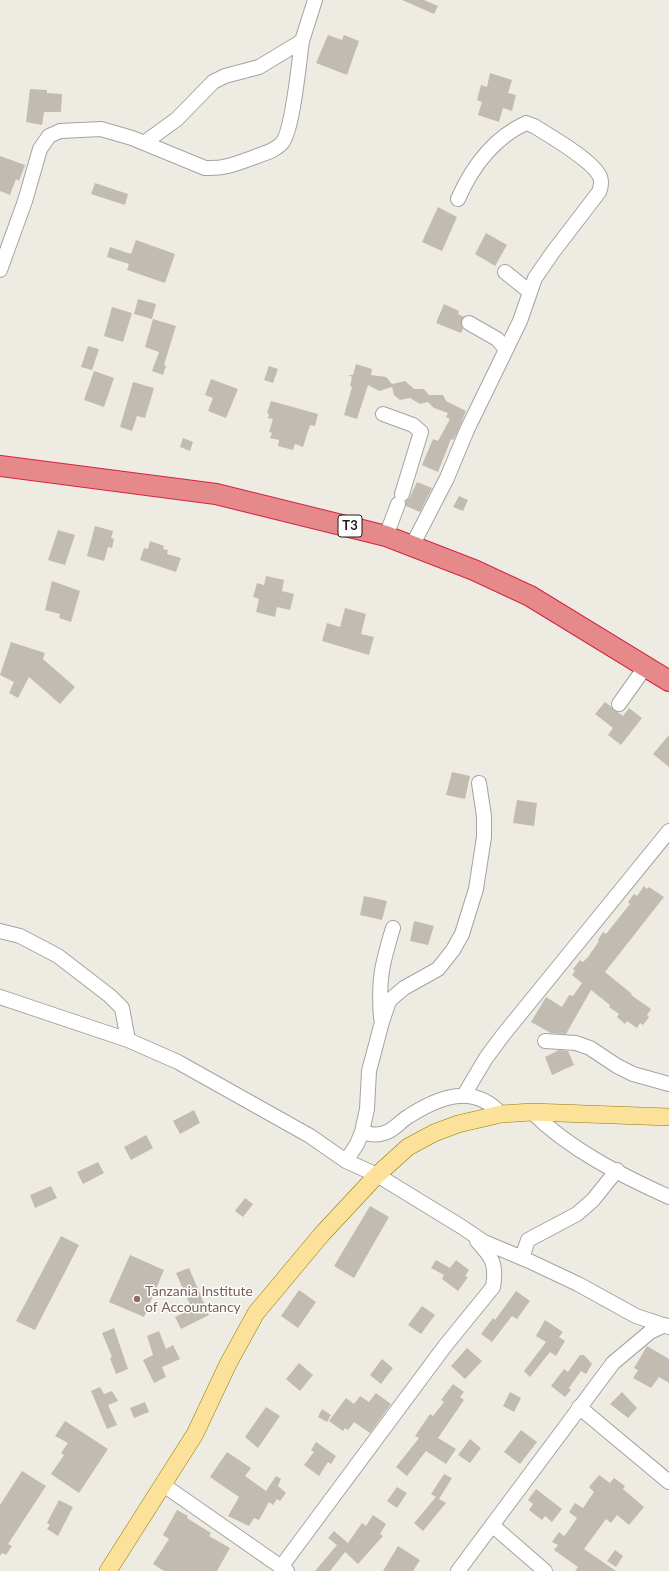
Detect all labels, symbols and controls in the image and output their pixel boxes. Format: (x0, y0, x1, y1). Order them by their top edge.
road number: T3 (338, 515, 362, 537)
place label: Tanzania Institute of Accountancy (145, 1283, 253, 1316)
marker: Tanzania Institute of Accountancy (132, 1294, 142, 1304)

